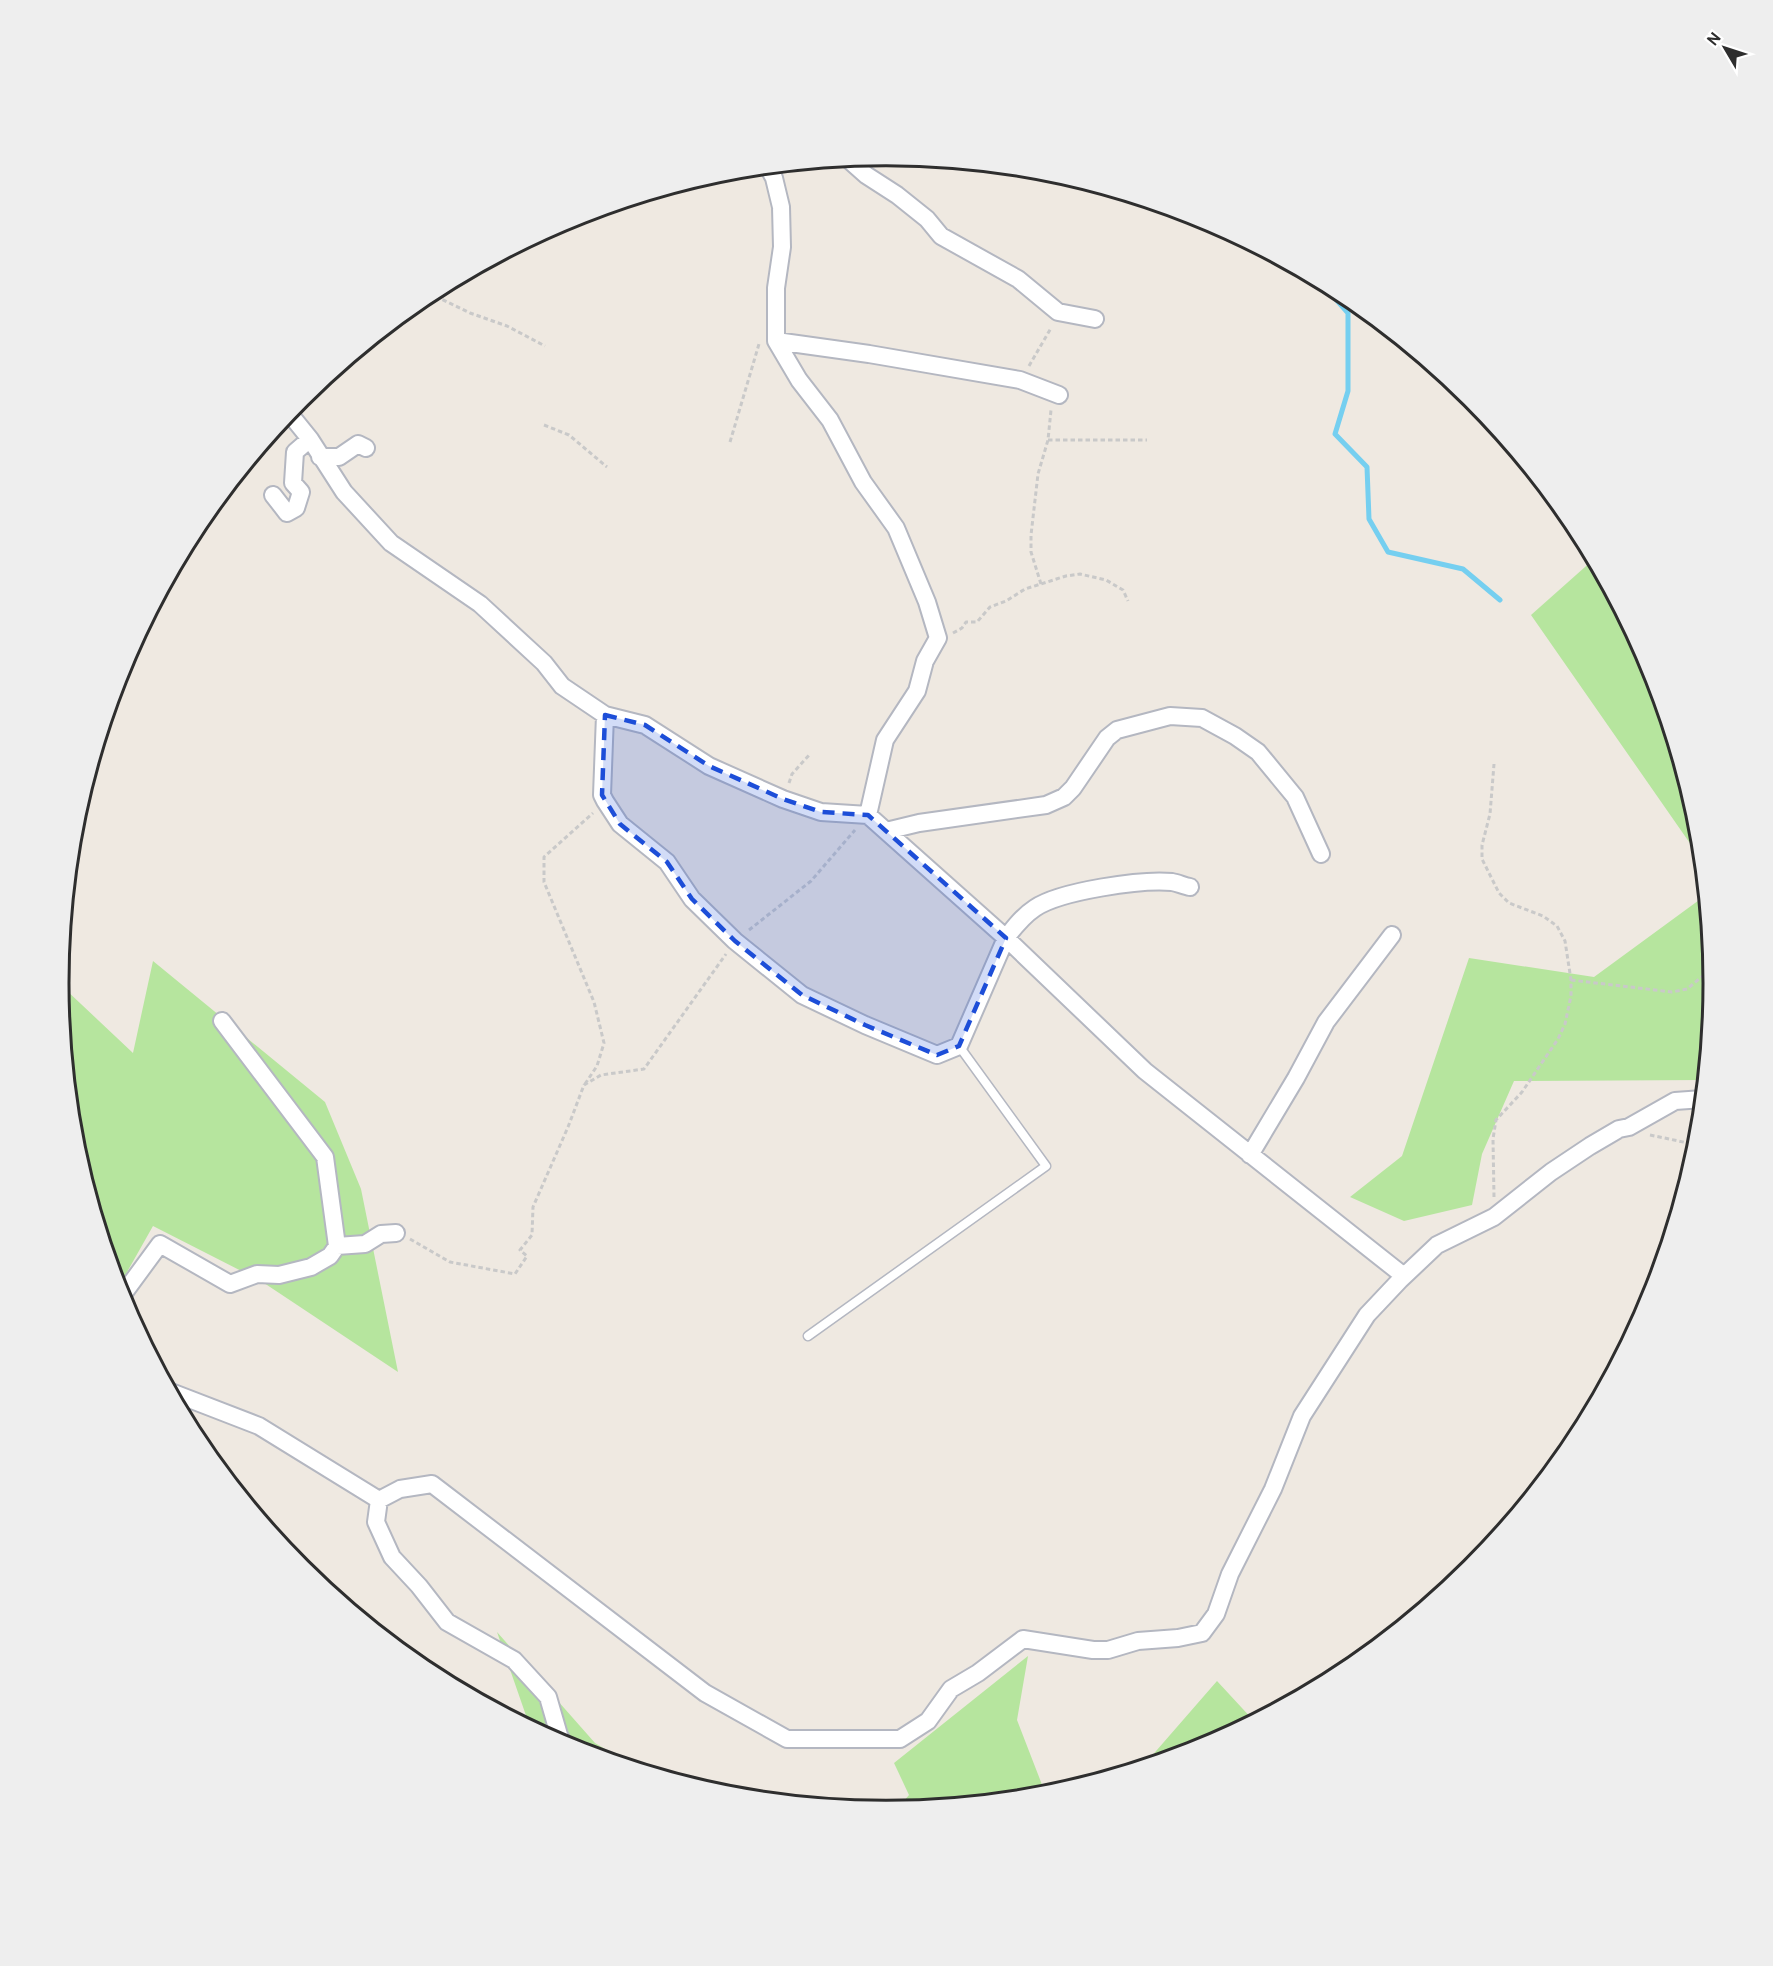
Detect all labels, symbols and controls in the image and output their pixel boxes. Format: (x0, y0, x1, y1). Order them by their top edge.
north arrow (1695, 18, 1755, 78)
text: N (1704, 29, 1726, 51)

